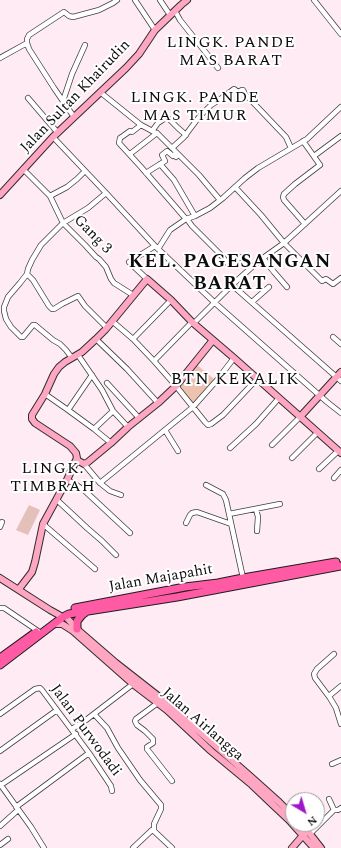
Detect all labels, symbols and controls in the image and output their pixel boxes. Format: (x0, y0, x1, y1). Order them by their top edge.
district label: LINGK. PANDE MAS BARAT (166, 34, 296, 72)
street label: Jalan Sultan Khairudin (17, 37, 135, 157)
district label: LINGK. PANDE MAS TIMUR (130, 89, 260, 127)
street label: Gang 3 (69, 212, 115, 258)
district label: KEL. PAGESANGAN BARAT (128, 252, 332, 296)
district label: BTN KEKALIK (171, 371, 299, 391)
district label: LINGK. TIMBRAH (10, 460, 96, 498)
street label: Jalan Majapahit (108, 561, 214, 597)
street label: Jalan Purwodadi (46, 682, 124, 780)
street label: Jalan Airlangga (157, 685, 247, 765)
north arrow (285, 792, 325, 832)
text: N (303, 812, 321, 831)

